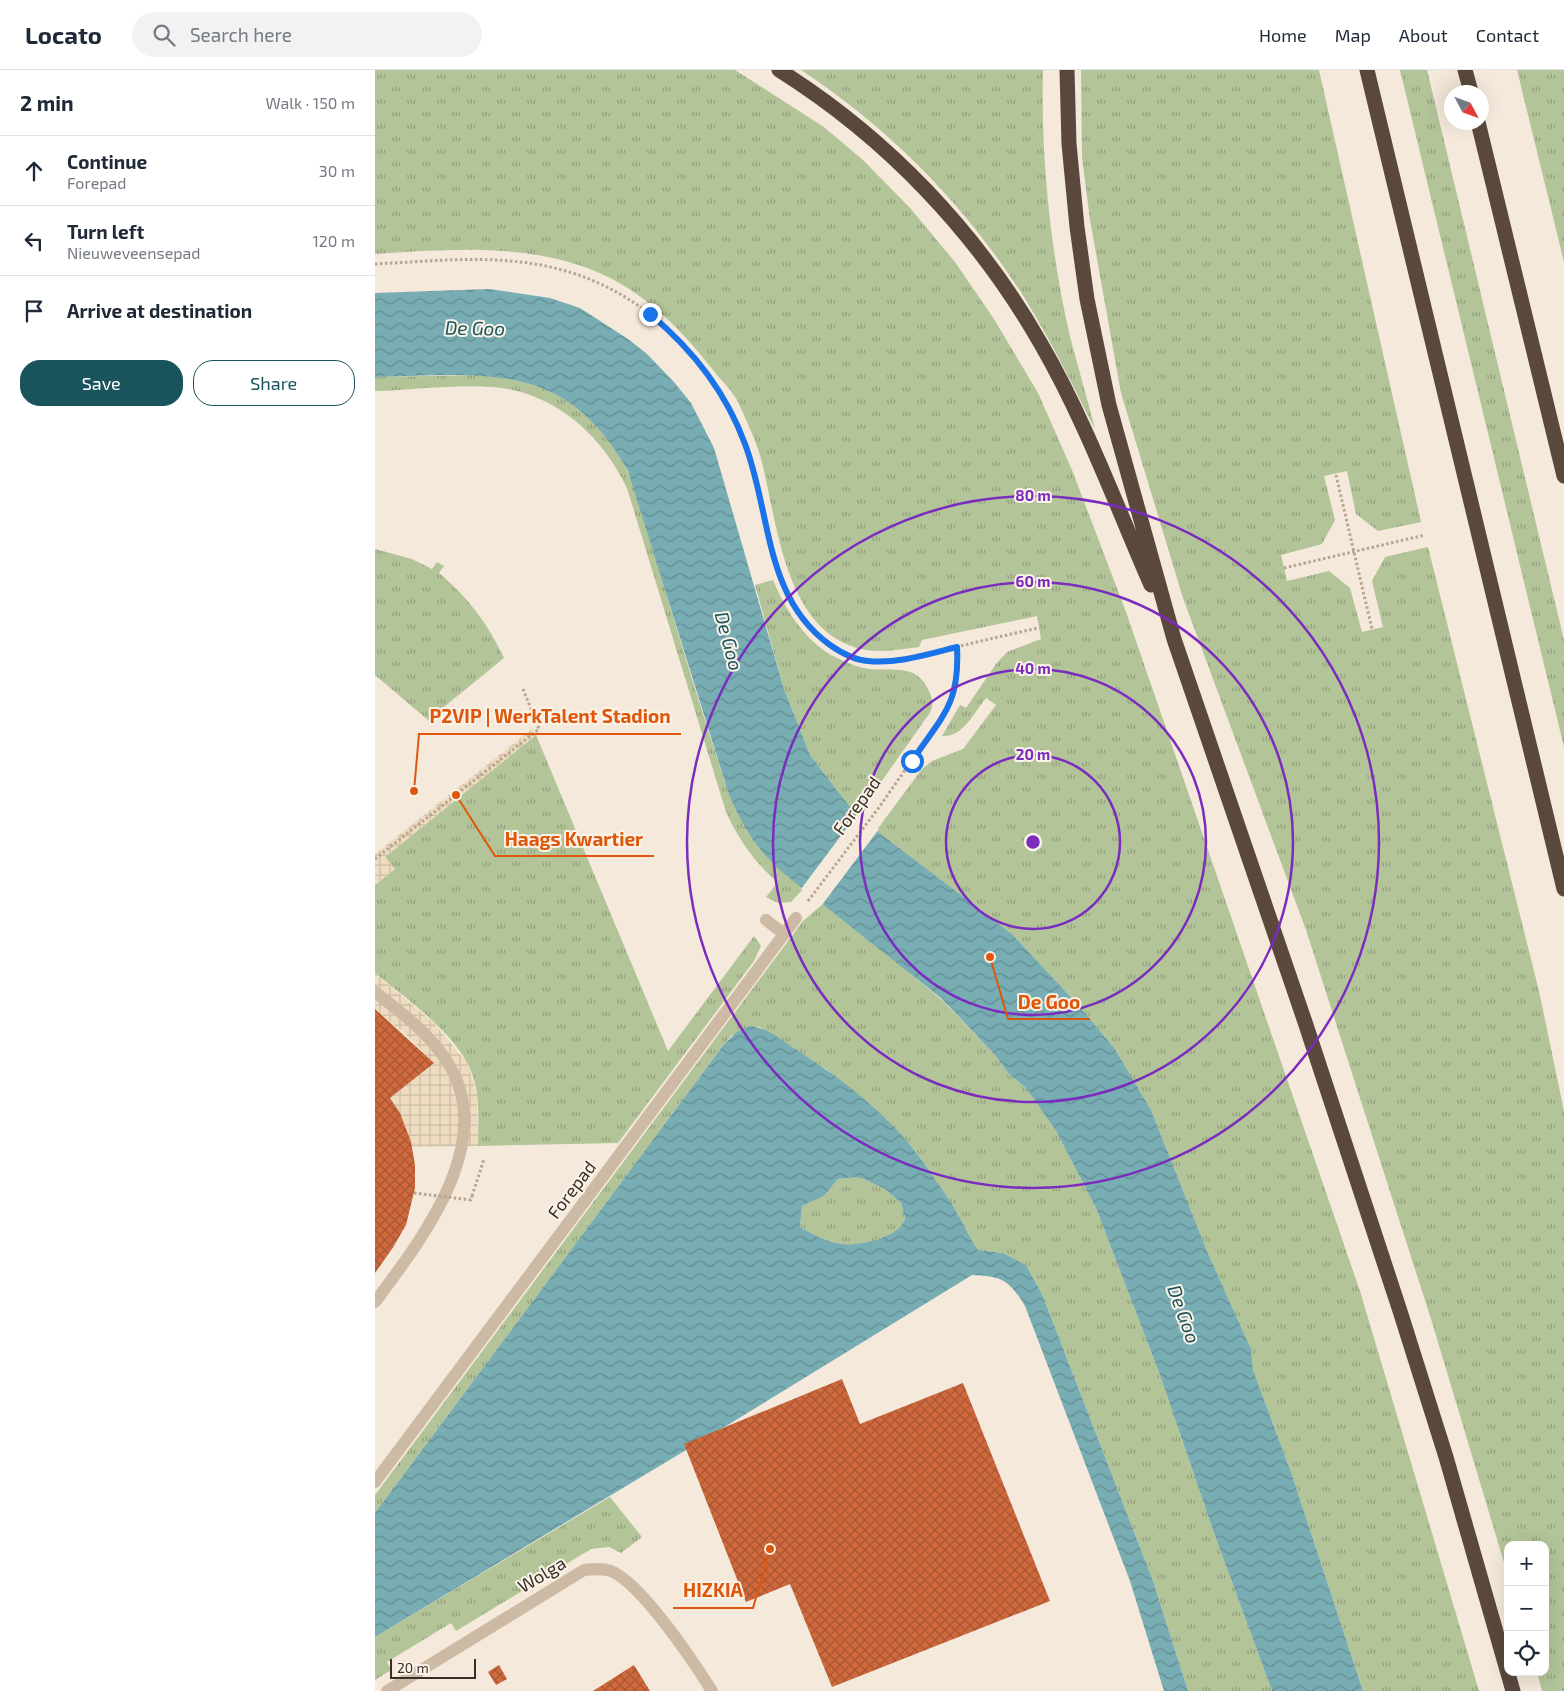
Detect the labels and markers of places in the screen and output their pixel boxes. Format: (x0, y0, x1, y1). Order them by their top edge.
callout: P2VIP | WerkTalent Stadion (419, 700, 681, 734)
callout: Haags Kwartier (495, 822, 654, 856)
centre of rings (1024, 833, 1042, 851)
callout: De Goo (1008, 985, 1090, 1019)
callout: HIZKIA (673, 1574, 753, 1608)

